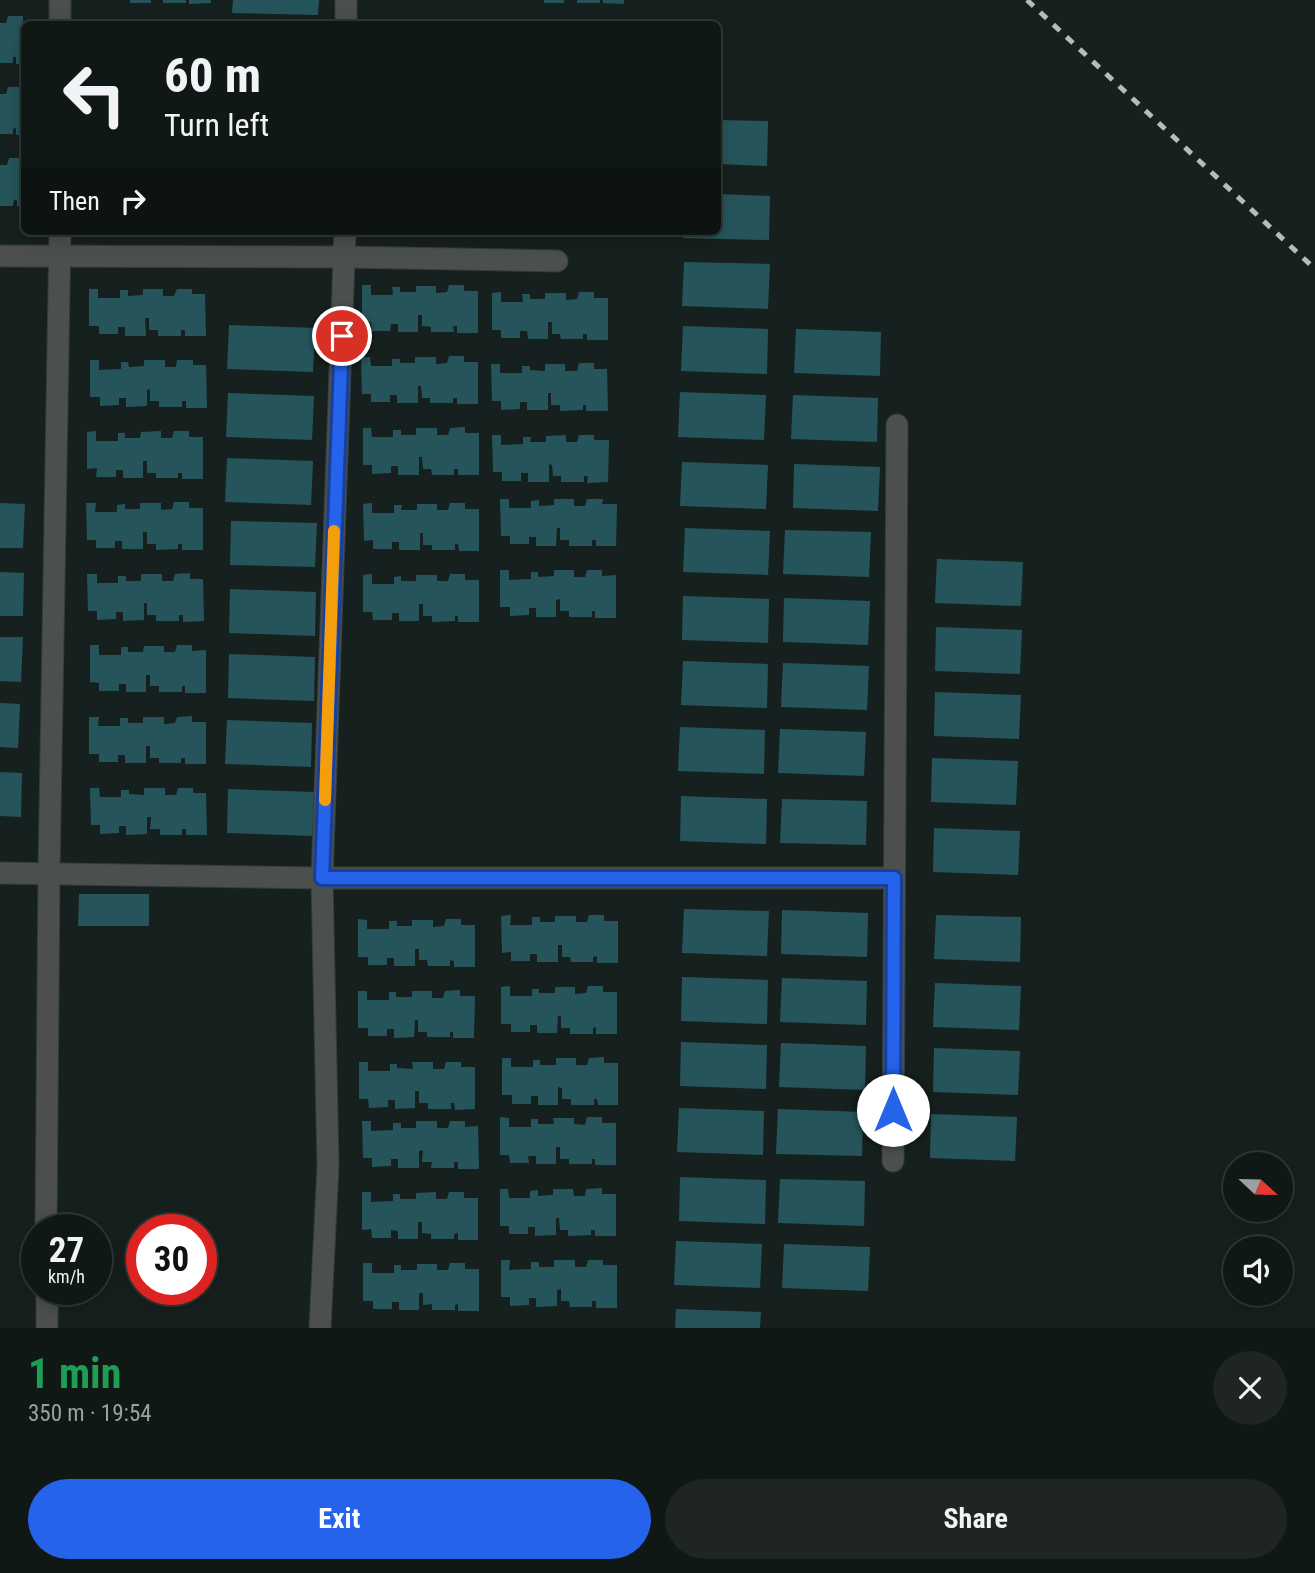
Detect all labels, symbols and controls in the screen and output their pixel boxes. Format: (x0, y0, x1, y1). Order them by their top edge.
text: 60 m (164, 47, 261, 104)
icon: left (49, 49, 140, 140)
text: Turn left (164, 106, 269, 144)
icon: right (114, 182, 152, 220)
text: Then (49, 186, 100, 216)
pin (312, 306, 372, 366)
icon: arrive (323, 317, 361, 355)
position arrow (856, 1073, 930, 1147)
north arrow (1223, 1152, 1293, 1222)
map controls (1223, 1152, 1293, 1306)
speed limit sign: 30 (126, 1214, 217, 1305)
text: 27 (49, 1230, 84, 1271)
button: sound (1223, 1236, 1293, 1306)
text: km/h (48, 1266, 85, 1287)
text: 1 min (28, 1349, 121, 1398)
button: close (1213, 1351, 1287, 1425)
text: 350 m · 19:54 (28, 1400, 152, 1427)
button: Exit (28, 1479, 651, 1559)
button: Share (665, 1479, 1287, 1559)

